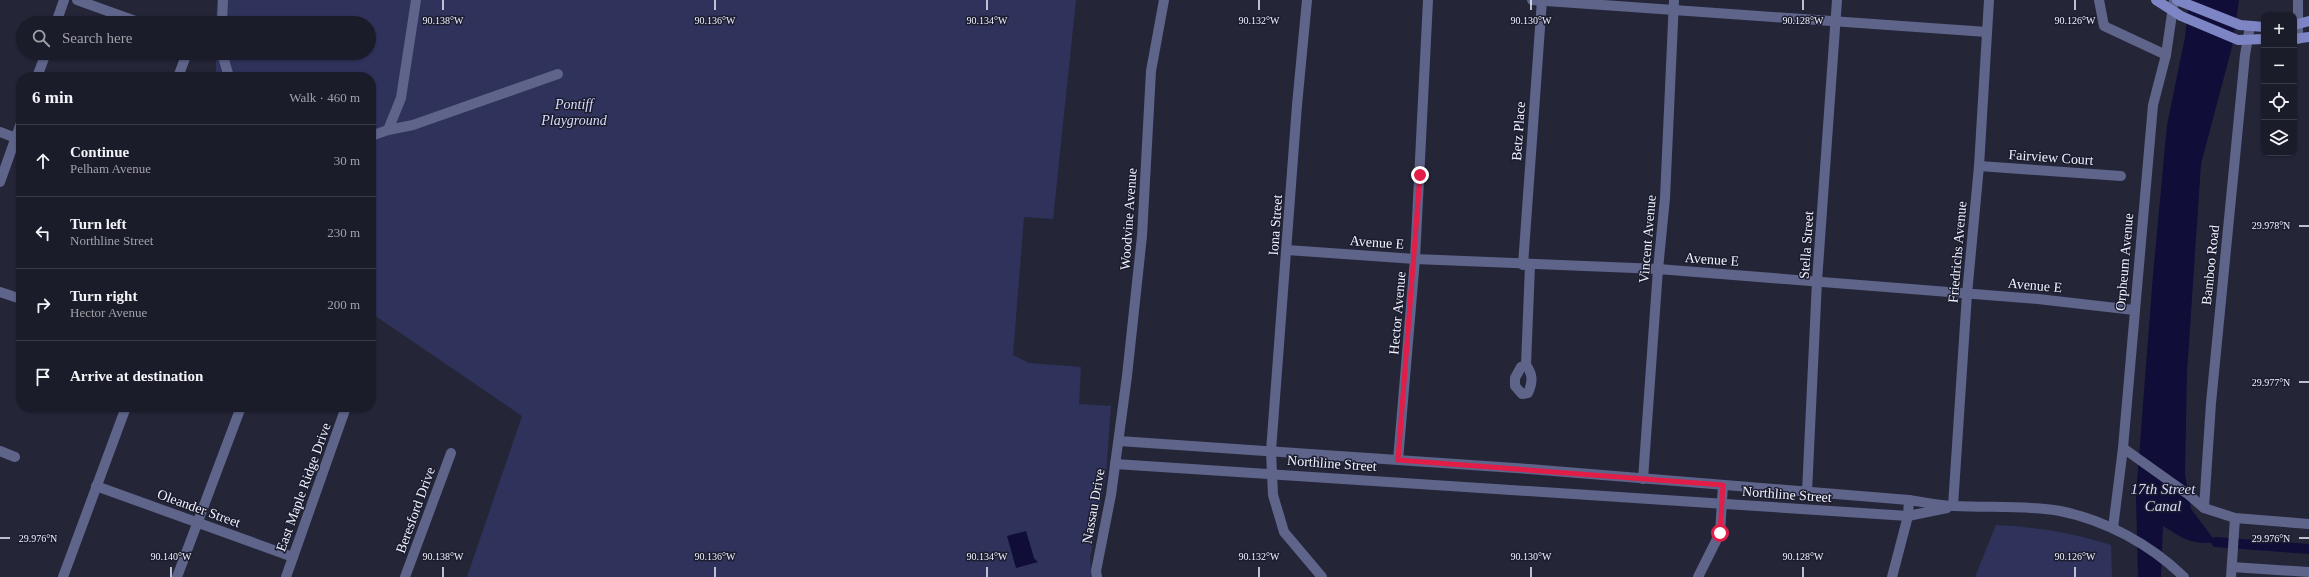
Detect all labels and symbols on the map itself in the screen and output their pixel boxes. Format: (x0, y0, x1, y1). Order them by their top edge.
text: 90.138°W (423, 15, 464, 26)
text: 90.136°W (695, 15, 736, 26)
text: 90.134°W (967, 15, 1008, 26)
text: 90.132°W (1239, 15, 1280, 26)
text: 90.130°W (1511, 15, 1552, 26)
text: 90.128°W (1783, 15, 1824, 26)
text: 90.126°W (2055, 15, 2096, 26)
park label: Pontiff Playground (540, 97, 608, 128)
street label: Betz Place (1509, 101, 1528, 161)
street label: Fairview Court (2008, 147, 2094, 168)
route end (1411, 166, 1429, 184)
street label: Woodvine Avenue (1117, 167, 1140, 271)
street label: Iona Street (1266, 194, 1285, 256)
street label: Vincent Avenue (1636, 194, 1659, 284)
street label: Friedrichs Avenue (1946, 201, 1969, 304)
street label: Stella Street (1797, 210, 1816, 279)
street label: Orpheum Avenue (2113, 213, 2136, 312)
text: 29.978°N (2252, 220, 2290, 231)
street label: Bamboo Road (2199, 224, 2222, 306)
street label: Avenue E (1349, 233, 1405, 252)
street label: Avenue E (1684, 250, 1740, 269)
street label: Hector Avenue (1386, 271, 1409, 355)
street label: Avenue E (2007, 276, 2063, 295)
text: 29.977°N (2252, 377, 2290, 388)
street label: East Maple Ridge Drive (273, 421, 334, 553)
street label: Northline Street (1287, 453, 1377, 474)
street label: Beresford Drive (393, 465, 438, 555)
street label: Nassau Drive (1080, 467, 1107, 545)
water label: 17th Street Canal (2131, 481, 2196, 514)
street label: Northline Street (1742, 484, 1832, 505)
street label: Oleander Street (155, 486, 243, 531)
route start (1711, 524, 1729, 542)
text: 29.976°N (19, 533, 57, 544)
text: 29.976°N (2252, 533, 2290, 544)
text: 90.140°W (151, 551, 192, 562)
text: 90.138°W (423, 551, 464, 562)
text: 90.136°W (695, 551, 736, 562)
text: 90.134°W (967, 551, 1008, 562)
text: 90.132°W (1239, 551, 1280, 562)
text: 90.130°W (1511, 551, 1552, 562)
text: 90.128°W (1783, 551, 1824, 562)
text: 90.126°W (2055, 551, 2096, 562)

